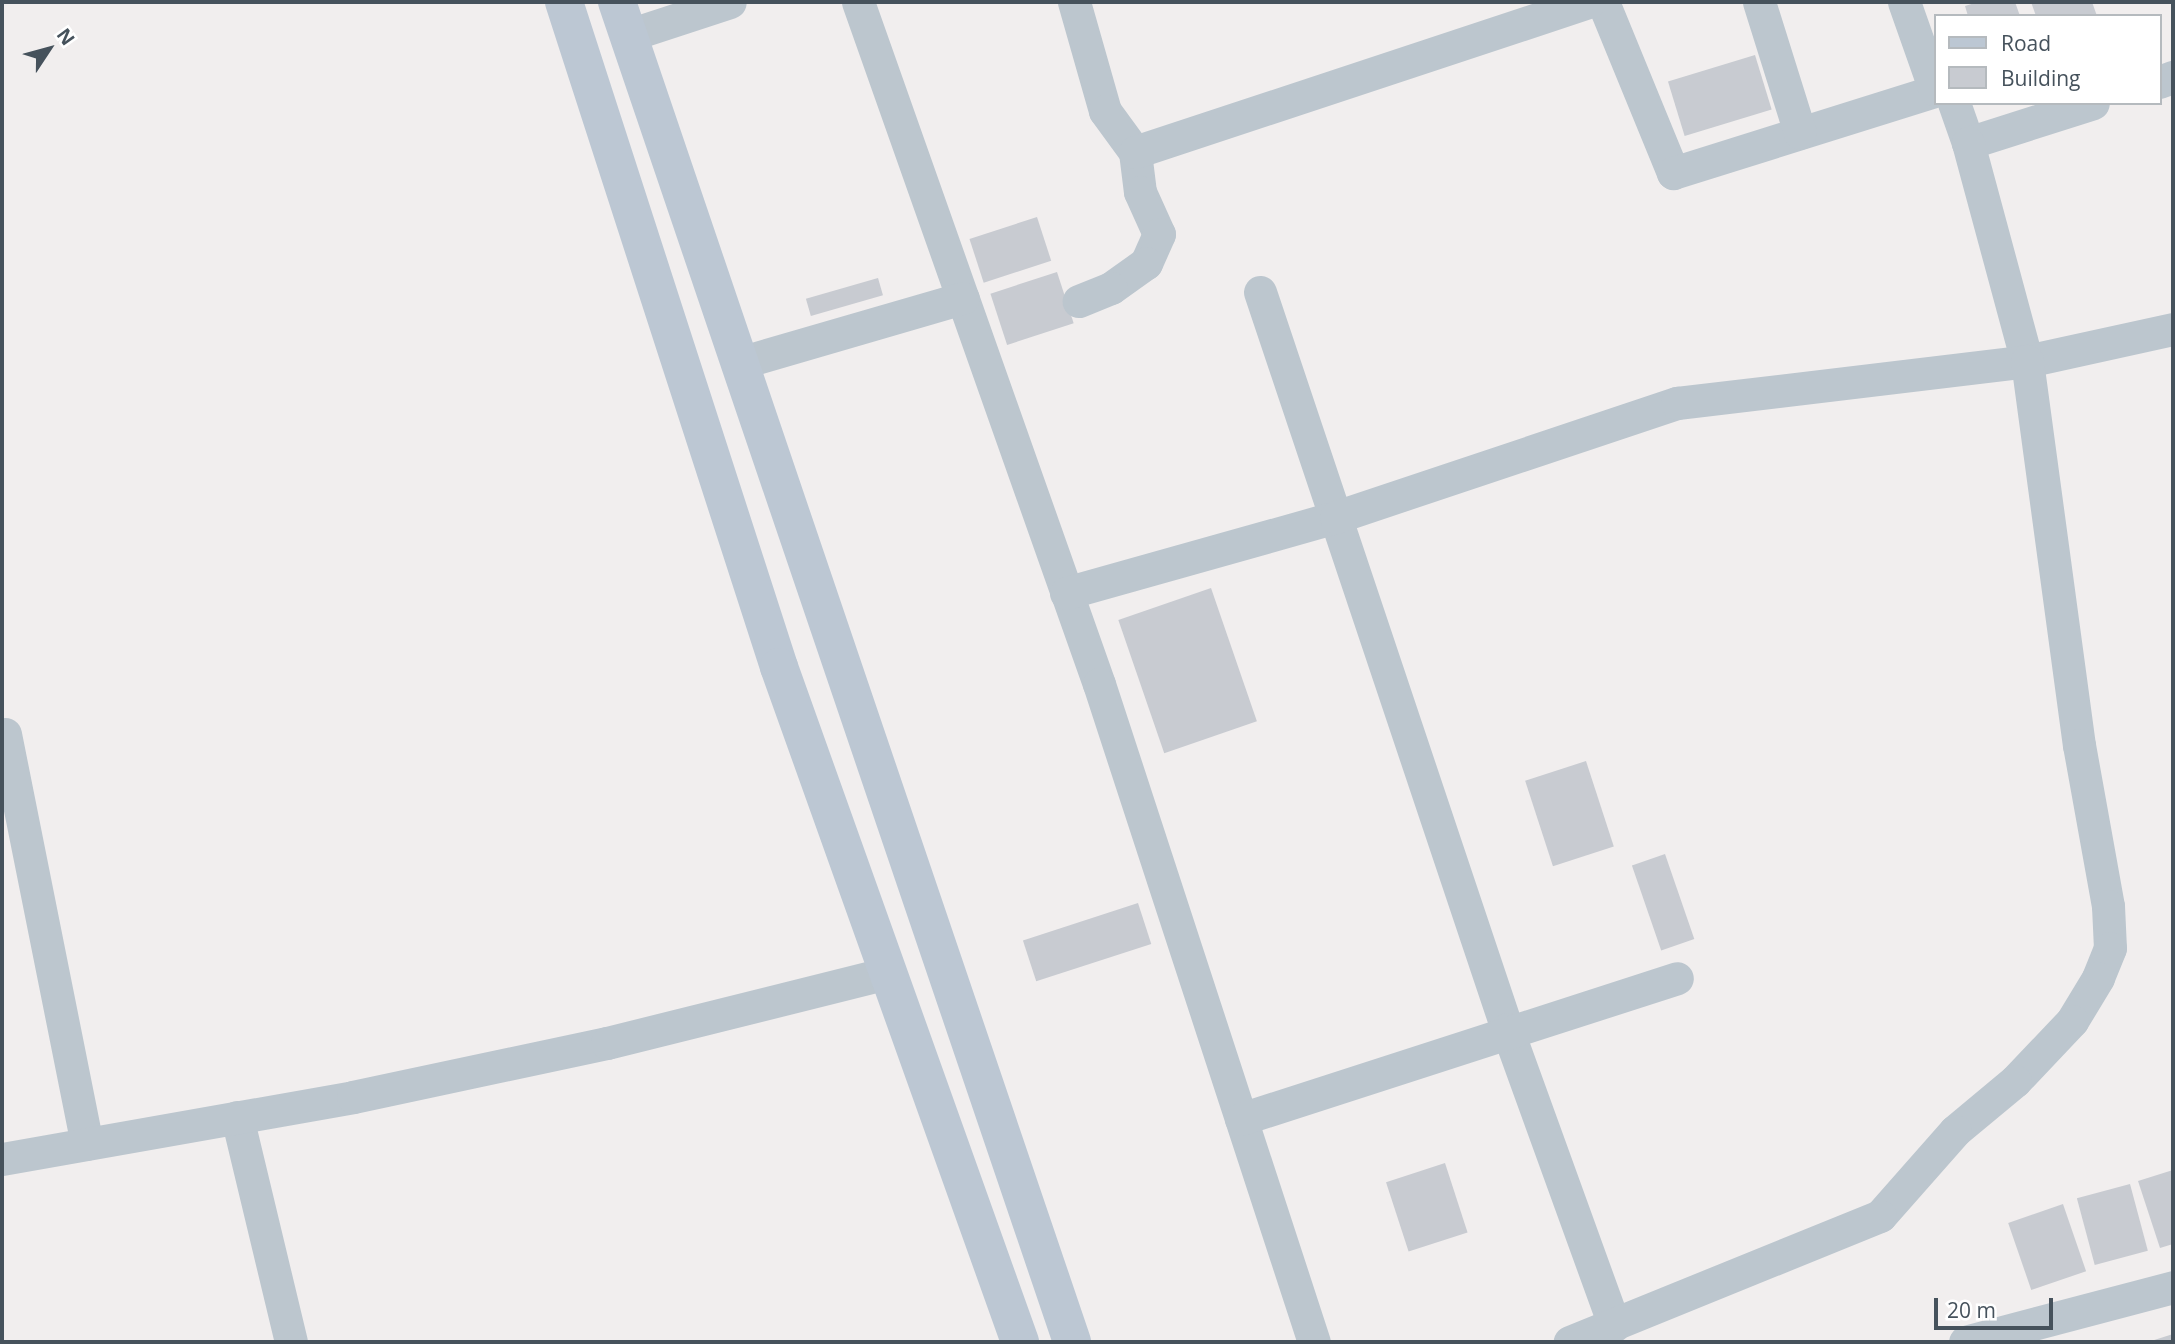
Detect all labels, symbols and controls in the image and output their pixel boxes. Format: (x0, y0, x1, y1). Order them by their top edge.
north arrow (14, 14, 84, 84)
legend (1934, 14, 2161, 105)
text: N (51, 23, 81, 51)
text: Road (2001, 29, 2051, 57)
text: Building (2001, 64, 2080, 92)
scale bar (1937, 1284, 2056, 1328)
text: 20 m (1947, 1296, 1996, 1324)

